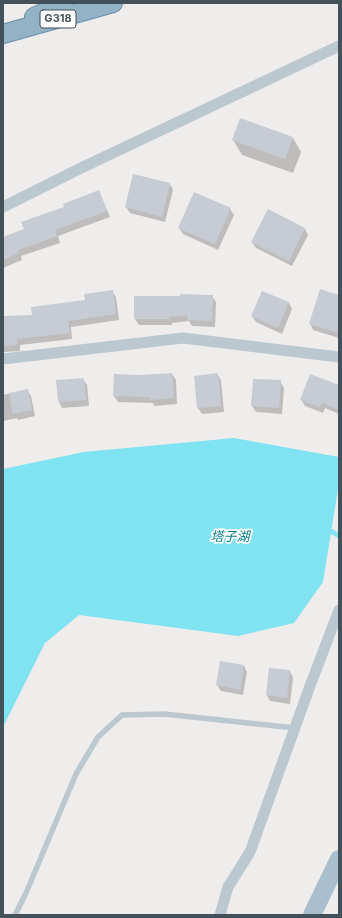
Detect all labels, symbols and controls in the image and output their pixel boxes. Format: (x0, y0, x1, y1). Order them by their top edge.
road number: G318 (40, 10, 76, 28)
water label: 塔子湖 (211, 529, 249, 545)

